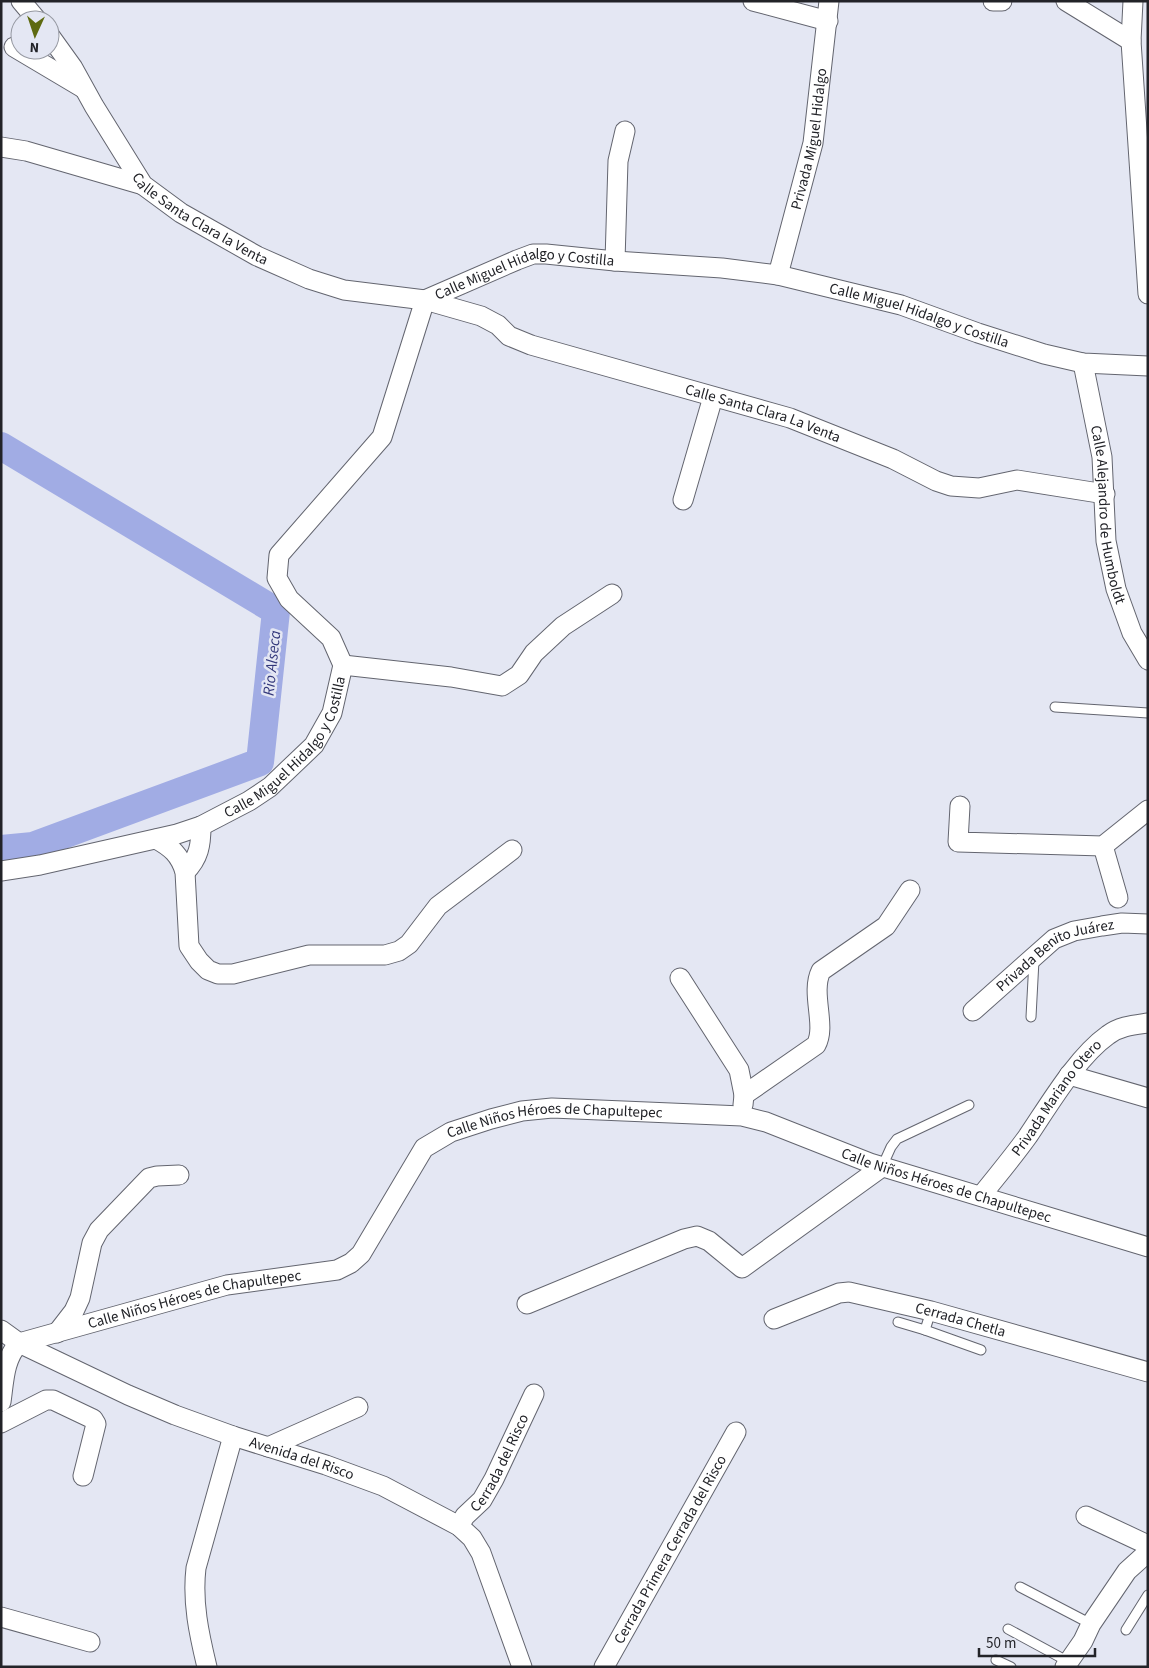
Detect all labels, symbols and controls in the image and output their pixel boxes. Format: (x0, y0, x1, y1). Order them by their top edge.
north arrow (10, 10, 60, 60)
text: N (29, 37, 40, 57)
street label: Privada Miguel Hidalgo (786, 67, 832, 212)
street label: Calle Santa Clara la Venta (127, 169, 271, 271)
street label: Calle Miguel Hidalgo y Costilla (432, 244, 615, 305)
street label: Calle Miguel Hidalgo y Costilla (827, 278, 1012, 353)
street label: Calle Santa Clara La Venta (683, 379, 844, 448)
street label: Calle Alejandro de Humboldt (1085, 423, 1131, 607)
water label: Rio Alseca (258, 629, 286, 697)
street label: Calle Miguel Hidalgo y Costilla (220, 674, 351, 823)
street label: Privada Benito Juárez (992, 914, 1115, 997)
street label: Privada Mariano Otero (1007, 1035, 1106, 1161)
street label: Calle Niños Héroes de Chapultepec (444, 1098, 663, 1144)
street label: Calle Niños Héroes de Chapultepec (838, 1143, 1054, 1228)
street label: Calle Niños Héroes de Chapultepec (85, 1265, 303, 1334)
street label: Cerrada Chetla (913, 1298, 1008, 1343)
street label: Cerrada del Risco (466, 1410, 534, 1517)
street label: Avenida del Risco (247, 1432, 357, 1485)
street label: Cerrada Primera Cerrada del Risco (609, 1451, 732, 1648)
scale bar (979, 1626, 1095, 1658)
text: 50 m (986, 1633, 1016, 1654)

